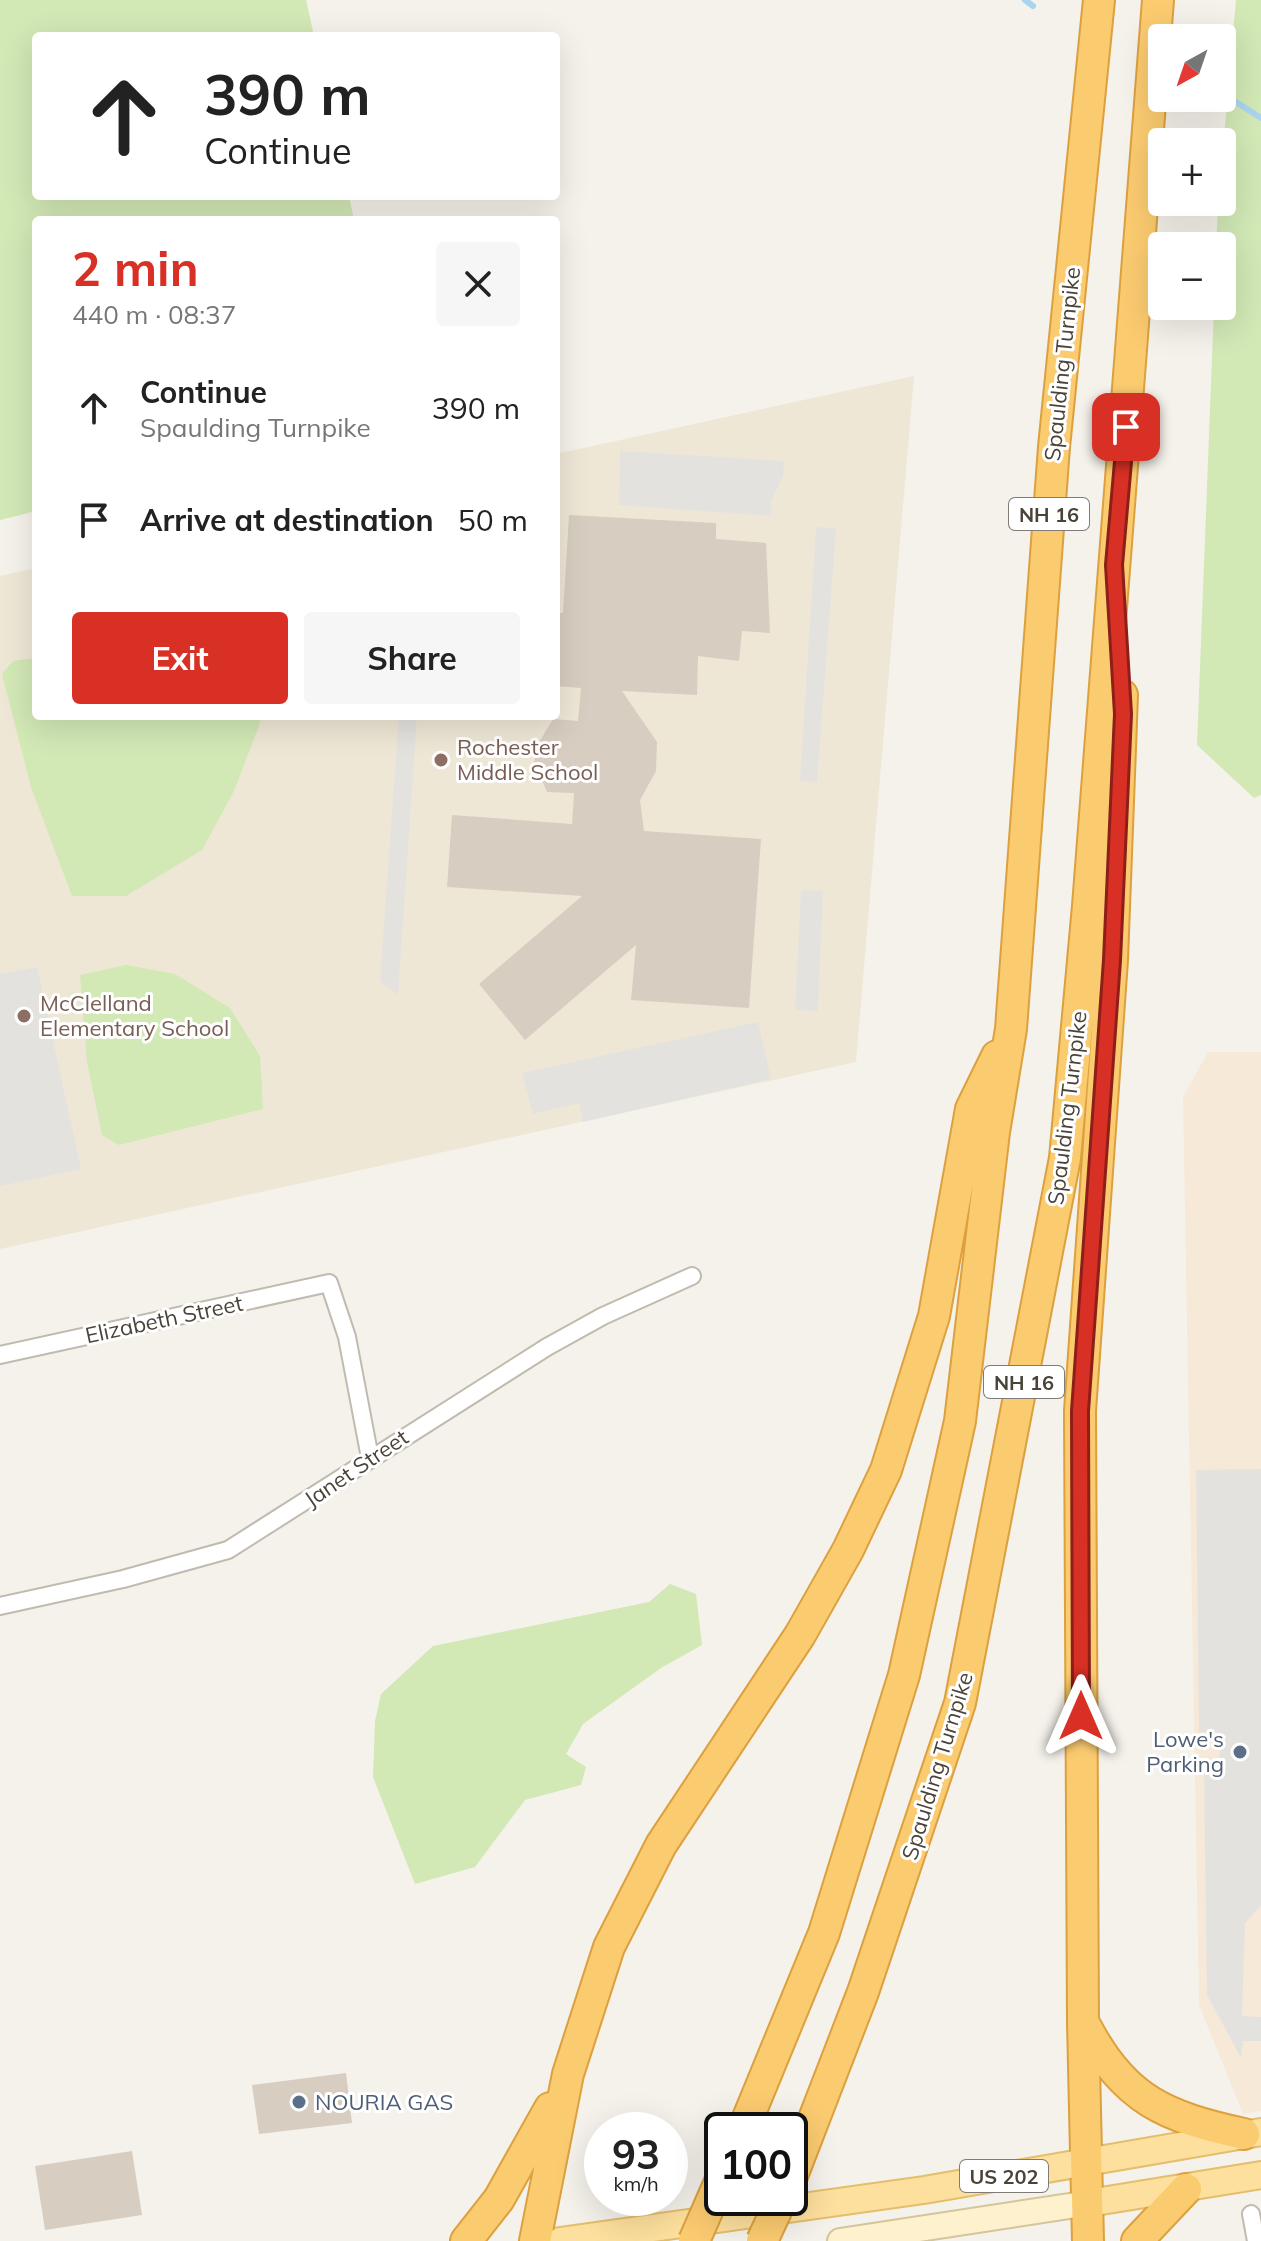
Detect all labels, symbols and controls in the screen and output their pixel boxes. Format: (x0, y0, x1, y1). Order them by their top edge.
north arrow (1148, 24, 1236, 112)
map controls (1148, 24, 1236, 320)
text: 390 m (204, 59, 371, 129)
icon: ahead (72, 64, 176, 168)
text: Continue (204, 128, 352, 173)
button: + (1148, 128, 1236, 216)
button: − (1148, 232, 1236, 320)
text: 2 min (72, 238, 199, 298)
button: close (436, 242, 520, 326)
street label: Spaulding Turnpike (1038, 266, 1086, 462)
text: 440 m · 08:37 (72, 298, 236, 331)
text: Continue (140, 373, 267, 411)
icon: ahead (72, 386, 116, 430)
text: 390 m (432, 389, 520, 427)
pin (1092, 393, 1160, 461)
icon: arrive (1104, 405, 1148, 449)
text: Spaulding Turnpike (140, 411, 371, 444)
icon: arrive (72, 498, 116, 542)
road number: NH 16 (1009, 498, 1089, 530)
text: Arrive at destination (140, 501, 434, 539)
text: 50 m (458, 501, 528, 539)
button: Exit (72, 612, 288, 704)
button: Share (304, 612, 520, 704)
place label: Rochester Middle School (457, 733, 598, 786)
marker: Rochester Middle School (432, 751, 450, 769)
place label: McClelland Elementary School (40, 989, 229, 1042)
marker: McClelland Elementary School (15, 1007, 33, 1025)
street label: Spaulding Turnpike (1041, 1009, 1093, 1207)
street label: Elizabeth Street (83, 1289, 246, 1349)
road number: NH 16 (984, 1366, 1064, 1398)
street label: Janet Street (299, 1423, 414, 1513)
street label: Spaulding Turnpike (895, 1669, 979, 1863)
position arrow (1039, 1674, 1123, 1758)
place label: Lowe's Parking (1146, 1725, 1224, 1778)
marker: Lowe's Parking (1231, 1743, 1249, 1761)
place label: NOURIA GAS (315, 2088, 453, 2116)
marker: NOURIA GAS (290, 2093, 308, 2111)
speed limit sign: 100 (704, 2112, 808, 2216)
text: 93 (612, 2129, 660, 2179)
road number: US 202 (960, 2160, 1048, 2192)
text: km/h (613, 2171, 659, 2196)

